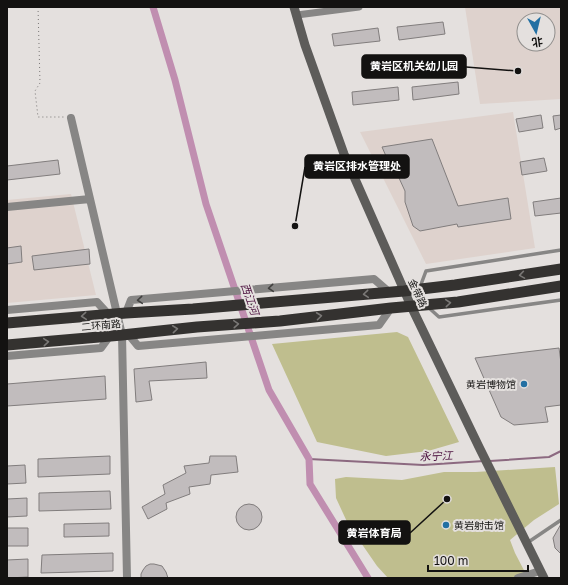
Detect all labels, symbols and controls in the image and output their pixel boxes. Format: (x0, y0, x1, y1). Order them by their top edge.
north arrow (516, 12, 556, 52)
text: 北 (531, 35, 544, 50)
callout: 黄岩区机关幼儿园 (362, 55, 466, 78)
text: 黄岩区机关幼儿园 (370, 59, 458, 72)
callout: 黄岩区排水管理处 (305, 155, 409, 178)
text: 黄岩区排水管理处 (313, 159, 401, 172)
one-way arrow (519, 270, 526, 279)
street label: 金带路 (406, 277, 430, 309)
water label: 西江河 (239, 281, 263, 318)
one-way arrow (268, 284, 274, 293)
one-way arrow (363, 289, 369, 298)
one-way arrow (137, 295, 143, 304)
one-way arrow (445, 298, 451, 307)
one-way arrow (81, 312, 87, 321)
one-way arrow (316, 312, 322, 321)
street label: 二环南路 (81, 317, 121, 333)
one-way arrow (233, 320, 239, 329)
one-way arrow (172, 325, 178, 334)
one-way arrow (43, 338, 49, 347)
place label: 黄岩博物馆 (466, 378, 516, 390)
marker: 黄岩博物馆 (519, 379, 529, 389)
water label: 永宁江 (419, 448, 454, 463)
place label: 黄岩射击馆 (454, 519, 504, 531)
marker: 黄岩射击馆 (441, 520, 451, 530)
callout: 黄岩体育局 (339, 521, 410, 544)
text: 黄岩体育局 (347, 526, 402, 539)
scale bar (428, 547, 528, 573)
text: 100 m (434, 553, 468, 568)

